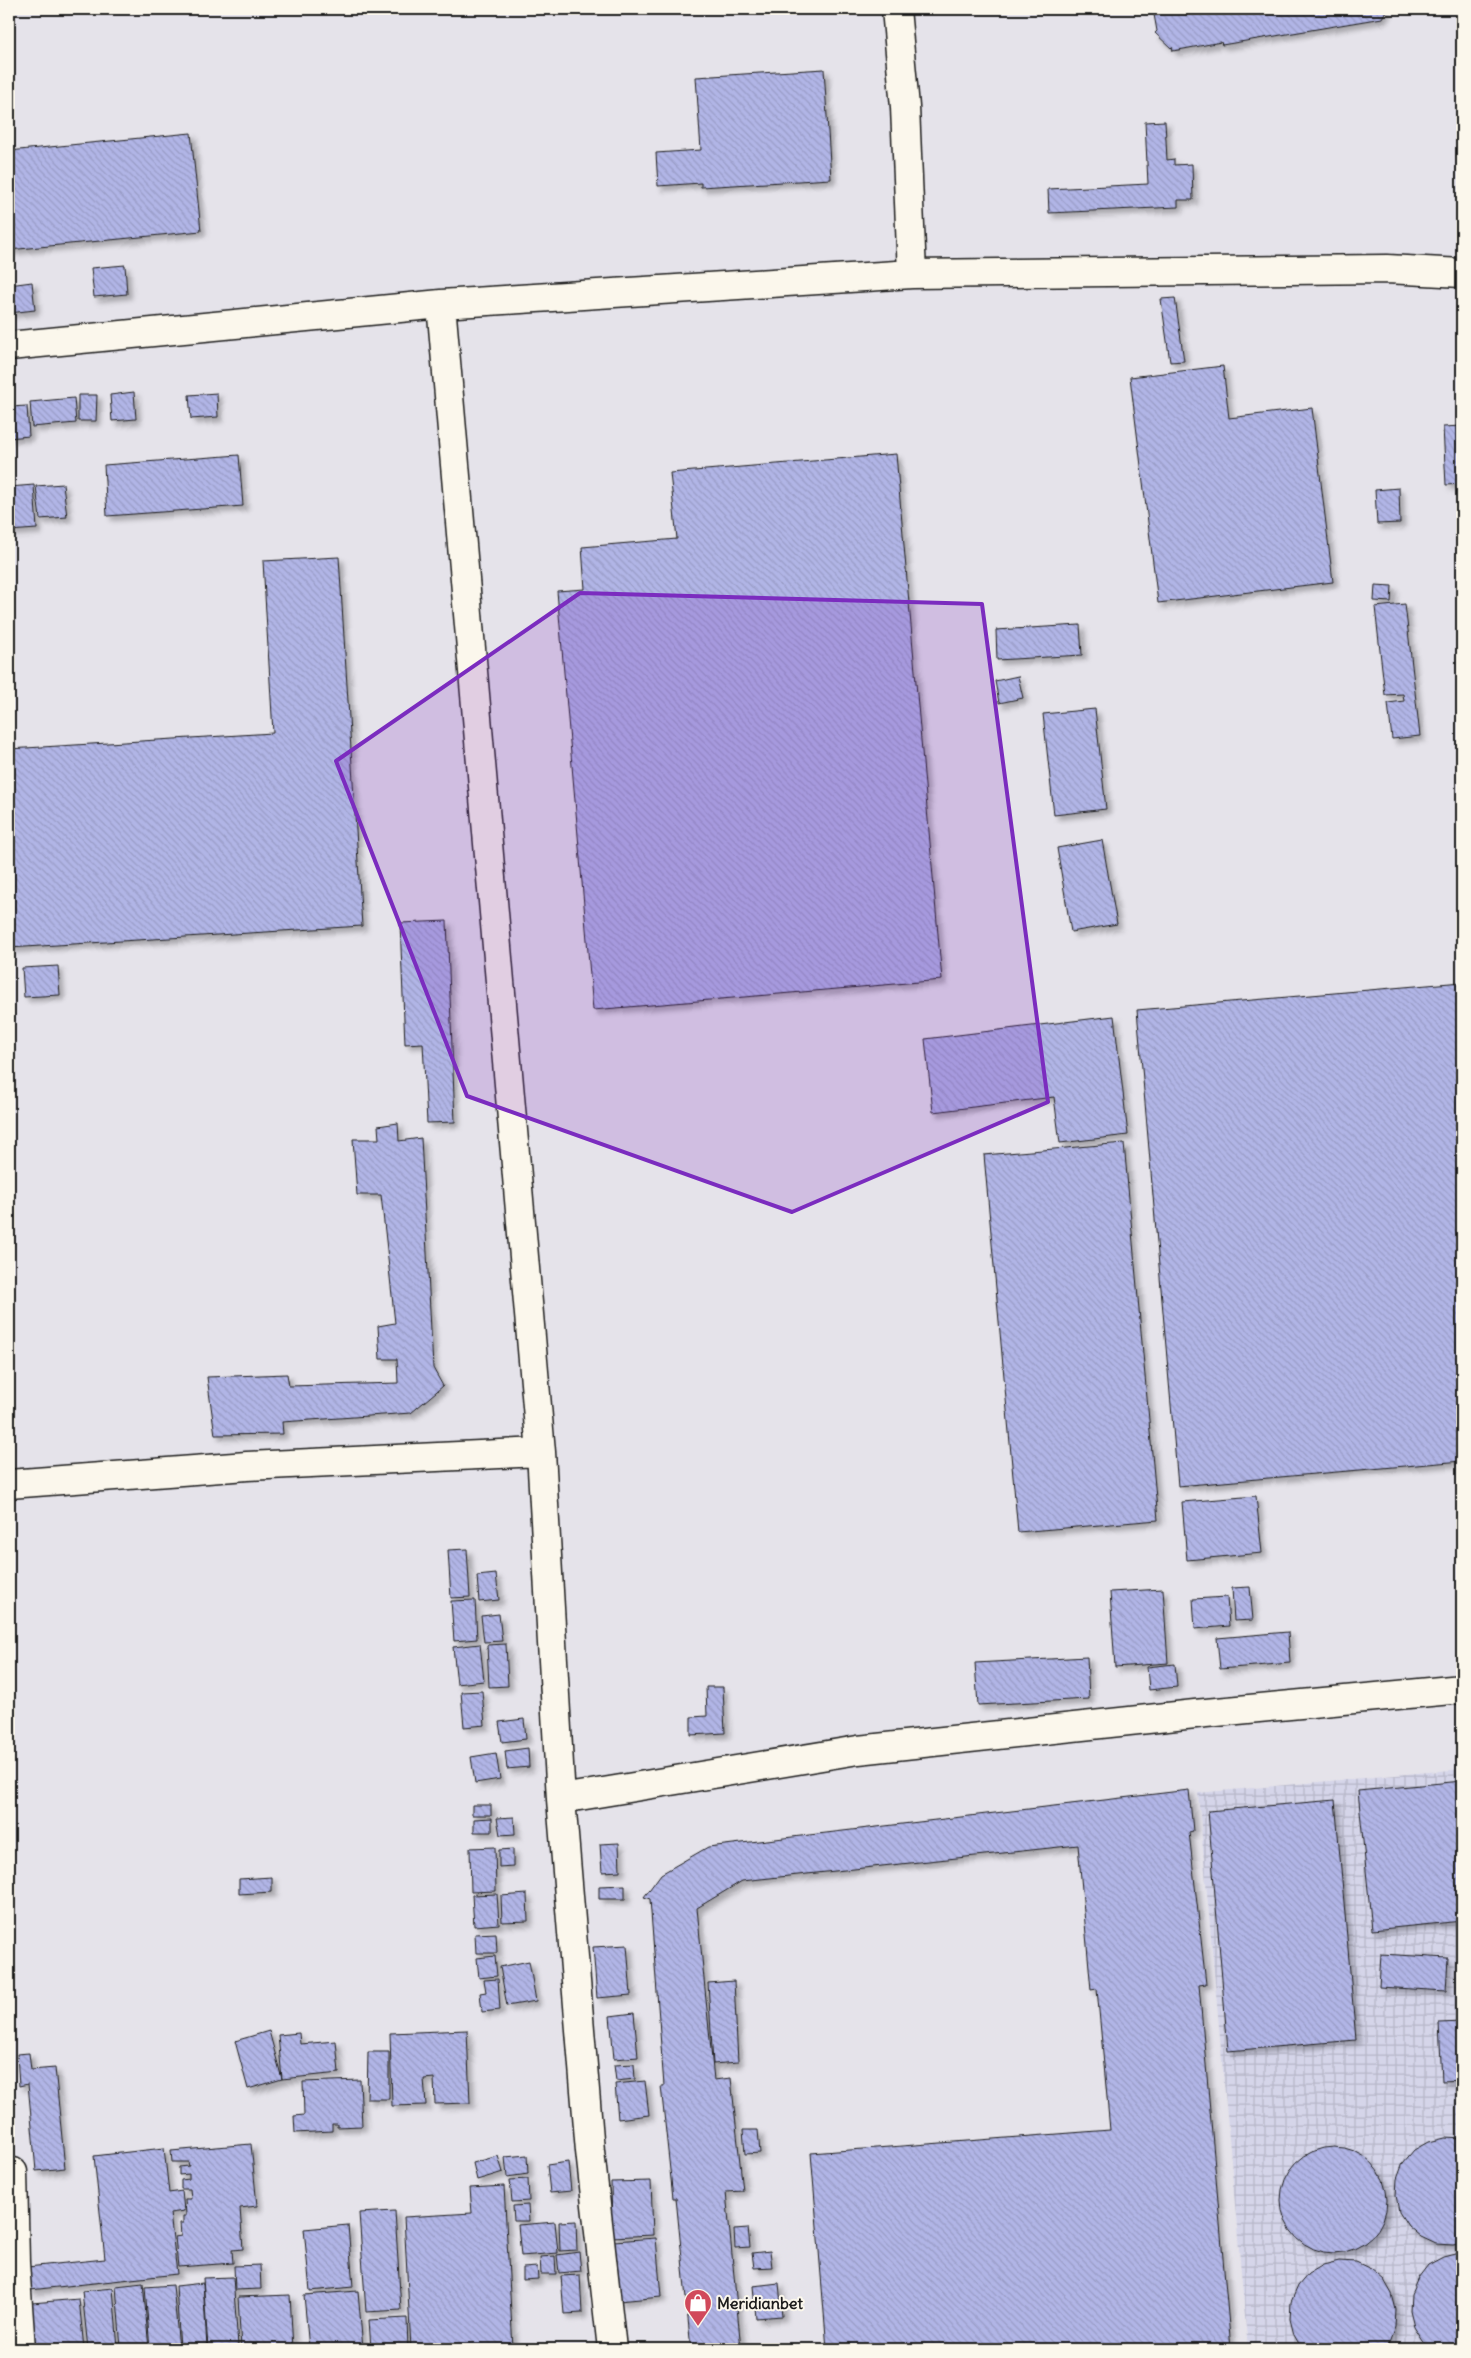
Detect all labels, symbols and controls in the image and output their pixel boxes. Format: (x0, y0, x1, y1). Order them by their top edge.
shop icon: Meridianbet (683, 2288, 713, 2327)
place label: Meridianbet (717, 2293, 803, 2313)

